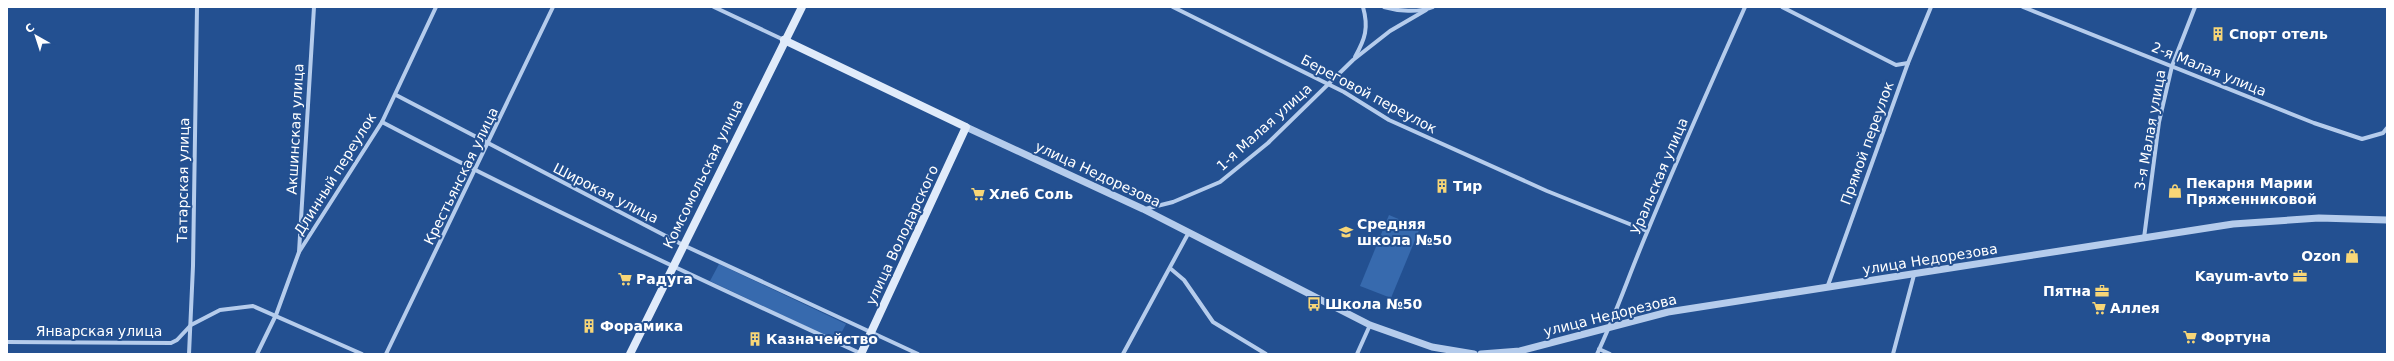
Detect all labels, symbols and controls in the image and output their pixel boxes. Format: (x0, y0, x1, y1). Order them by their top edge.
north arrow (16, 16, 56, 56)
text: С (23, 21, 37, 36)
building icon: Спорт отель (2210, 26, 2226, 42)
place label: Спорт отель (2229, 26, 2328, 42)
street label: 2-я Малая улица (2149, 39, 2269, 99)
street label: Береговой переулок (1298, 51, 1440, 137)
street label: Акшинская улица (284, 63, 306, 195)
street label: 3-я Малая улица (2131, 68, 2169, 192)
street label: Прямой переулок (1837, 79, 1897, 207)
street label: 1-я Малая улица (1213, 80, 1315, 174)
street label: Комсомольская улица (660, 97, 746, 251)
street label: Крестьянская улица (421, 105, 501, 247)
street label: Длинный переулок (291, 110, 379, 238)
street label: Уральская улица (1627, 115, 1691, 237)
street label: Татарская улица (174, 117, 192, 244)
street label: улица Недорезова (1033, 138, 1163, 210)
street label: Широкая улица (551, 160, 661, 226)
street label: улица Володарского (863, 163, 941, 307)
place label: Пекарня Марии Пряженниковой (2186, 175, 2317, 207)
building icon: Тир (1434, 178, 1450, 194)
place label: Тир (1453, 178, 1482, 194)
shop icon: Пекарня Марии Пряженниковой (2167, 183, 2183, 199)
supermarket icon: Хлеб Соль (970, 186, 986, 202)
place label: Хлеб Соль (989, 186, 1073, 202)
place label: Средняя школа №50 (1357, 216, 1452, 248)
school or university icon: Средняя школа №50 (1338, 224, 1354, 240)
street label: улица Недорезова (1861, 240, 1999, 278)
place label: Ozon (2301, 248, 2341, 264)
shop icon: Ozon (2344, 248, 2360, 264)
place label: Kayum-avto (2195, 268, 2289, 284)
office icon: Kayum-avto (2292, 268, 2308, 284)
supermarket icon: Радуга (617, 271, 633, 287)
place label: Радуга (636, 271, 693, 287)
place label: Пятна (2043, 283, 2091, 299)
office icon: Пятна (2094, 283, 2110, 299)
street label: улица Недорезова (1542, 291, 1678, 339)
bus stop icon: Школа №50 (1306, 296, 1322, 312)
place label: Школа №50 (1325, 296, 1423, 312)
supermarket icon: Аллея (2091, 300, 2107, 316)
place label: Аллея (2110, 300, 2160, 316)
building icon: Форамика (581, 318, 597, 334)
place label: Форамика (600, 318, 683, 334)
street label: Январская улица (36, 323, 162, 339)
supermarket icon: Фортуна (2182, 329, 2198, 345)
place label: Фортуна (2201, 329, 2271, 345)
building icon: Казначейство (747, 331, 763, 347)
place label: Казначейство (766, 331, 878, 347)

